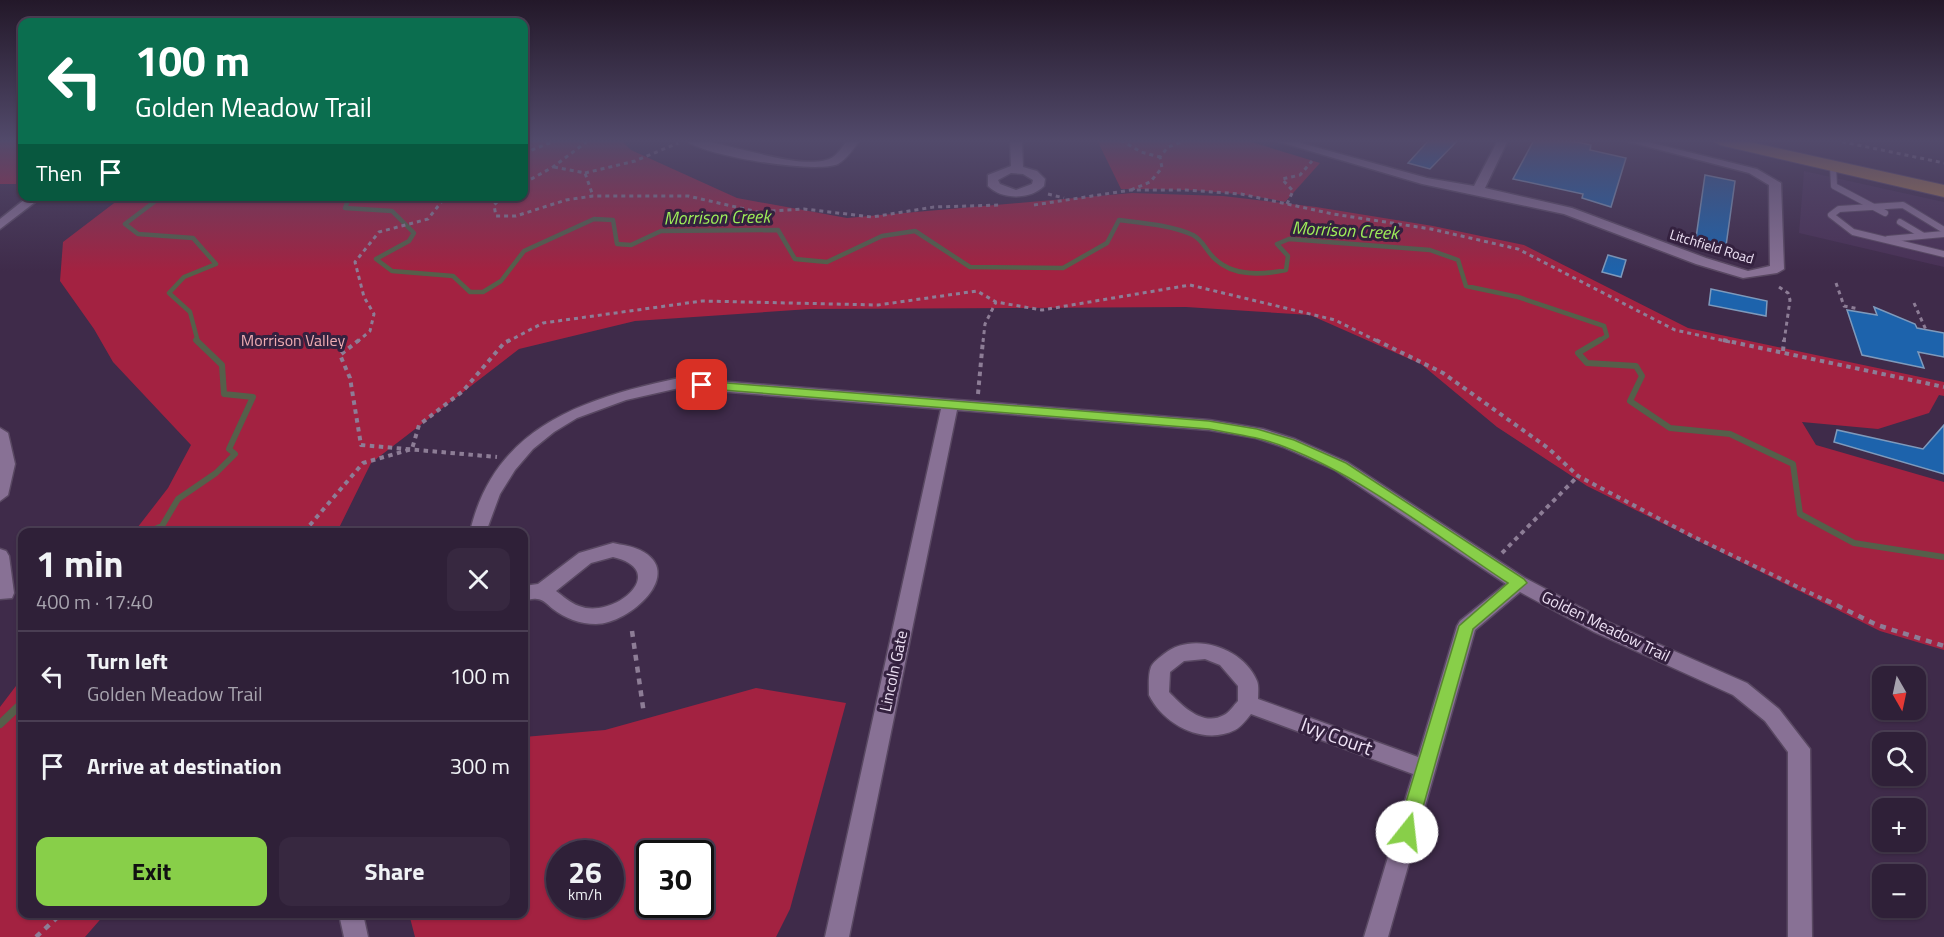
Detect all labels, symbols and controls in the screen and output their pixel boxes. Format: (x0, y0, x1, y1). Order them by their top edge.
text: 100 m (135, 28, 250, 92)
icon: left (36, 42, 114, 120)
text: Golden Meadow Trail (135, 86, 372, 127)
text: Then (36, 156, 82, 190)
icon: arrive (94, 156, 127, 189)
water label: Morrison Creek (663, 203, 773, 231)
water label: Morrison Creek (1291, 214, 1401, 246)
street label: Litchfield Road (1667, 223, 1757, 269)
park label: Morrison Valley (241, 328, 345, 352)
pin (676, 359, 727, 410)
icon: arrive (685, 368, 718, 401)
text: 1 min (36, 536, 123, 591)
button: close (447, 548, 510, 611)
street label: Golden Meadow Trail (1538, 584, 1674, 668)
text: 400 m · 17:40 (36, 586, 153, 617)
street label: Lincoln Gate (873, 628, 913, 714)
text: Turn left (87, 644, 168, 678)
text: 100 m (450, 659, 510, 693)
icon: left (36, 660, 69, 693)
north arrow (1872, 666, 1926, 720)
map controls (1872, 666, 1926, 918)
text: Golden Meadow Trail (87, 678, 263, 709)
street label: Ivy Court (1297, 709, 1377, 763)
button: search (1872, 732, 1926, 786)
text: Arrive at destination (87, 749, 282, 783)
text: 300 m (450, 749, 510, 783)
icon: arrive (36, 750, 69, 783)
button: + (1872, 798, 1926, 852)
position arrow (1375, 800, 1439, 864)
button: Exit (36, 837, 267, 906)
button: Share (279, 837, 510, 906)
speed limit sign: 30 (636, 840, 714, 918)
text: 26 (568, 849, 602, 895)
button: − (1872, 864, 1926, 918)
text: km/h (568, 883, 602, 906)

